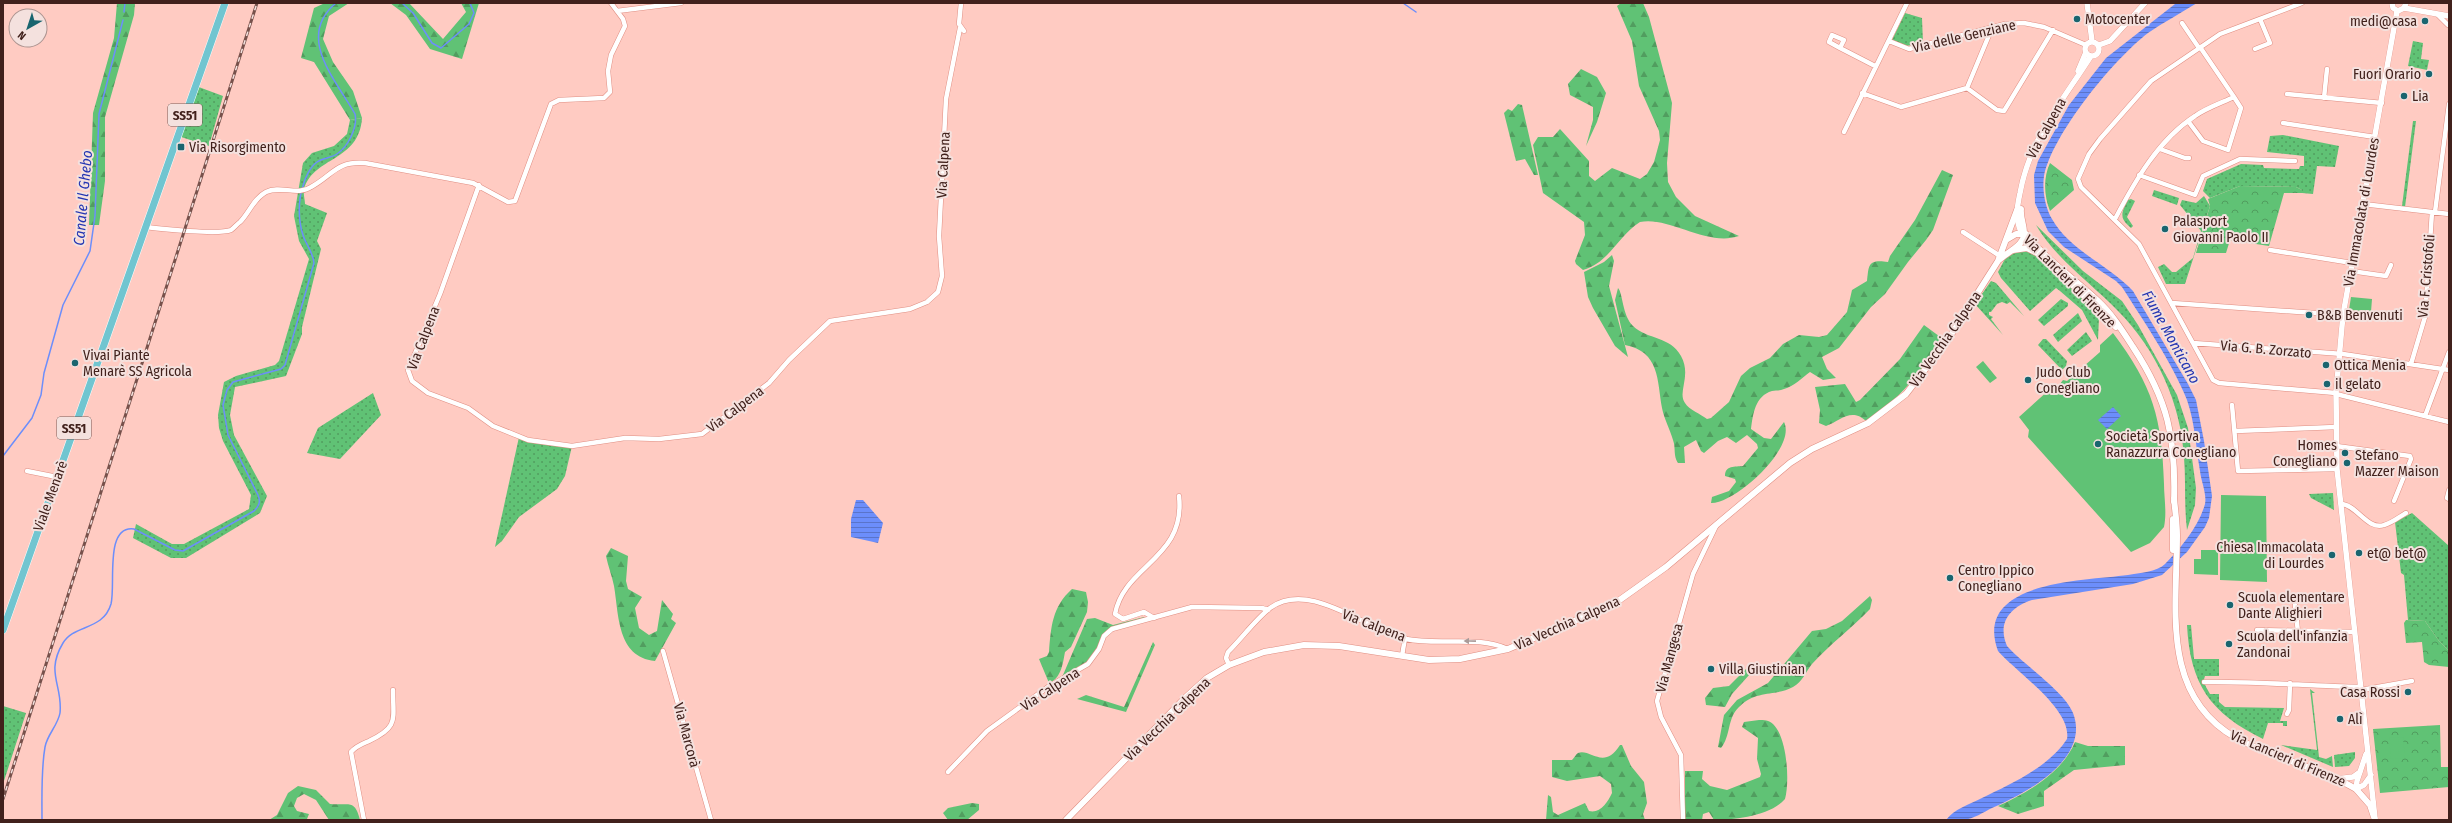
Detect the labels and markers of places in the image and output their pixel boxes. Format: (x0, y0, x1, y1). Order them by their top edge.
place label: Motocenter (2085, 11, 2150, 28)
place label: medi@casa (2350, 13, 2417, 30)
marker: Motocenter (2072, 14, 2082, 24)
marker: medi@casa (2420, 16, 2430, 26)
place label: Fuori Orario (2353, 66, 2421, 83)
marker: Fuori Orario (2424, 69, 2434, 79)
place label: Lia (2412, 88, 2429, 105)
marker: Lia (2399, 91, 2409, 101)
place label: Via Risorgimento (189, 139, 286, 156)
marker: Via Risorgimento (176, 142, 186, 152)
place label: Palasport Giovanni Paolo II (2173, 213, 2269, 246)
marker: Palasport Giovanni Paolo II (2160, 224, 2170, 234)
place label: B&B Benvenuti (2317, 307, 2403, 324)
marker: B&B Benvenuti (2304, 310, 2314, 320)
place label: Vivai Piante Menarè SS Agricola (83, 347, 192, 380)
place label: Ottica Menia (2334, 357, 2406, 374)
marker: Vivai Piante Menarè SS Agricola (70, 358, 80, 368)
marker: Ottica Menia (2321, 360, 2331, 370)
place label: Judo Club Conegliano (2036, 364, 2100, 397)
marker: Judo Club Conegliano (2023, 375, 2033, 385)
place label: il gelato (2335, 376, 2381, 393)
marker: il gelato (2322, 379, 2332, 389)
place label: Società Sportiva Ranazzurra Conegliano (2106, 428, 2236, 461)
place label: Homes Conegliano (2273, 437, 2337, 470)
marker: Società Sportiva Ranazzurra Conegliano (2093, 439, 2103, 449)
place label: Stefano Mazzer Maison (2355, 447, 2439, 480)
marker: Homes Conegliano (2340, 448, 2350, 458)
marker: Stefano Mazzer Maison (2342, 458, 2352, 468)
place label: Chiesa Immacolata di Lourdes (2216, 539, 2324, 572)
place label: et@ bet@ (2367, 545, 2426, 562)
marker: et@ bet@ (2354, 548, 2364, 558)
marker: Chiesa Immacolata di Lourdes (2327, 550, 2337, 560)
place label: Centro Ippico Conegliano (1958, 562, 2034, 595)
marker: Centro Ippico Conegliano (1945, 573, 1955, 583)
place label: Scuola elementare Dante Alighieri (2238, 589, 2345, 622)
marker: Scuola elementare Dante Alighieri (2225, 600, 2235, 610)
place label: Scuola dell'infanzia Zandonai (2237, 628, 2348, 661)
marker: Scuola dell'infanzia Zandonai (2224, 639, 2234, 649)
place label: Villa Giustinian (1719, 661, 1805, 678)
marker: Villa Giustinian (1706, 664, 1716, 674)
place label: Casa Rossi (2340, 684, 2400, 701)
marker: Casa Rossi (2403, 687, 2413, 697)
place label: Alì (2348, 711, 2363, 728)
marker: Alì (2335, 714, 2345, 724)

